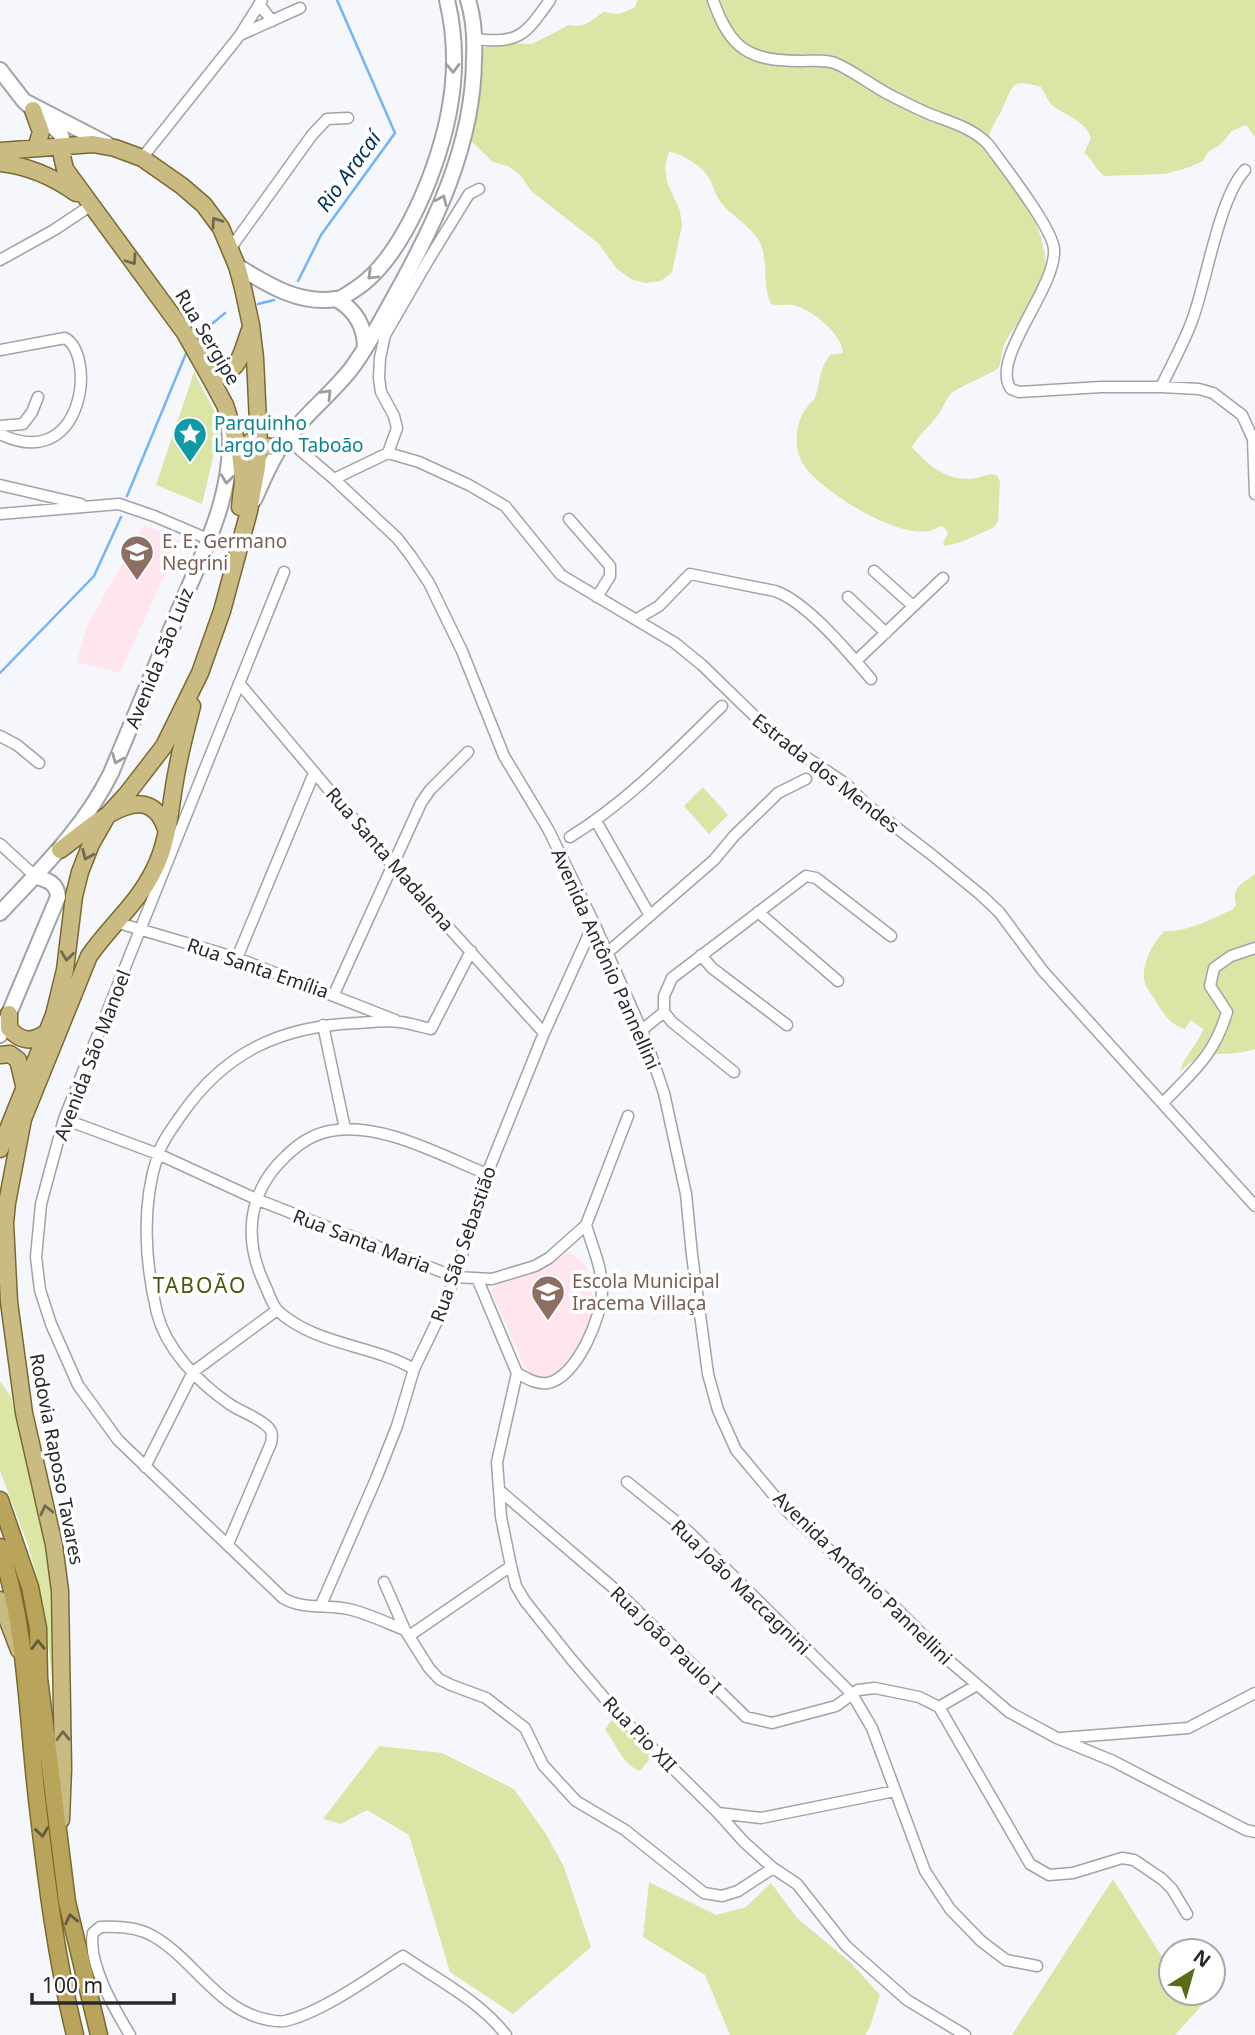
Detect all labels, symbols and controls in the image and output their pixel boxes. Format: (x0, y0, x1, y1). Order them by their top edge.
one-way arrow (445, 63, 461, 73)
water label: Rio Aracaí (309, 123, 388, 217)
one-way arrow (434, 195, 448, 207)
one-way arrow (211, 217, 224, 230)
one-way arrow (124, 252, 137, 265)
one-way arrow (367, 267, 380, 280)
street label: Rua Sergipe (169, 284, 247, 390)
one-way arrow (318, 389, 331, 402)
place label: Parquinho Largo do Taboão (214, 410, 364, 458)
place icon: Parquinho Largo do Taboão (171, 415, 209, 464)
one-way arrow (219, 474, 234, 485)
place label: E. E. Germano Negrini (162, 528, 287, 576)
school or university icon: E. E. Germano Negrini (118, 533, 156, 582)
street label: Avenida São Luiz (119, 584, 199, 732)
street label: Estrada dos Mendes (747, 707, 905, 839)
one-way arrow (111, 752, 125, 764)
street label: Rua Santa Madalena (320, 782, 460, 936)
street label: Avenida Antônio Pannellini (545, 844, 667, 1074)
one-way arrow (81, 847, 95, 860)
street label: Rua Santa Emília (184, 932, 332, 1004)
one-way arrow (59, 950, 74, 962)
street label: Avenida São Manoel (47, 966, 137, 1144)
street label: Rua São Sebastião (424, 1163, 502, 1325)
street label: Rua Santa Maria (289, 1203, 435, 1279)
place label: Escola Municipal Iracema Villaça (572, 1268, 720, 1316)
district label: TABOÃO (153, 1271, 247, 1299)
school or university icon: Escola Municipal Iracema Villaça (529, 1273, 567, 1322)
street label: Rodovia Raposo Tavares (24, 1351, 90, 1567)
street label: Avenida Antônio Pannellini (768, 1485, 958, 1671)
one-way arrow (40, 1504, 54, 1516)
street label: Rua João Maccagnini (666, 1513, 816, 1661)
street label: Rua João Paulo I (605, 1580, 727, 1700)
one-way arrow (31, 1639, 46, 1650)
street label: Rua Pio XII (597, 1690, 683, 1778)
one-way arrow (55, 1730, 71, 1741)
one-way arrow (34, 1826, 49, 1838)
one-way arrow (65, 1913, 79, 1925)
north arrow (1157, 1937, 1227, 2007)
text: N (1188, 1943, 1216, 1973)
scale bar (32, 1962, 173, 2006)
text: 100 m (42, 1971, 103, 1999)

